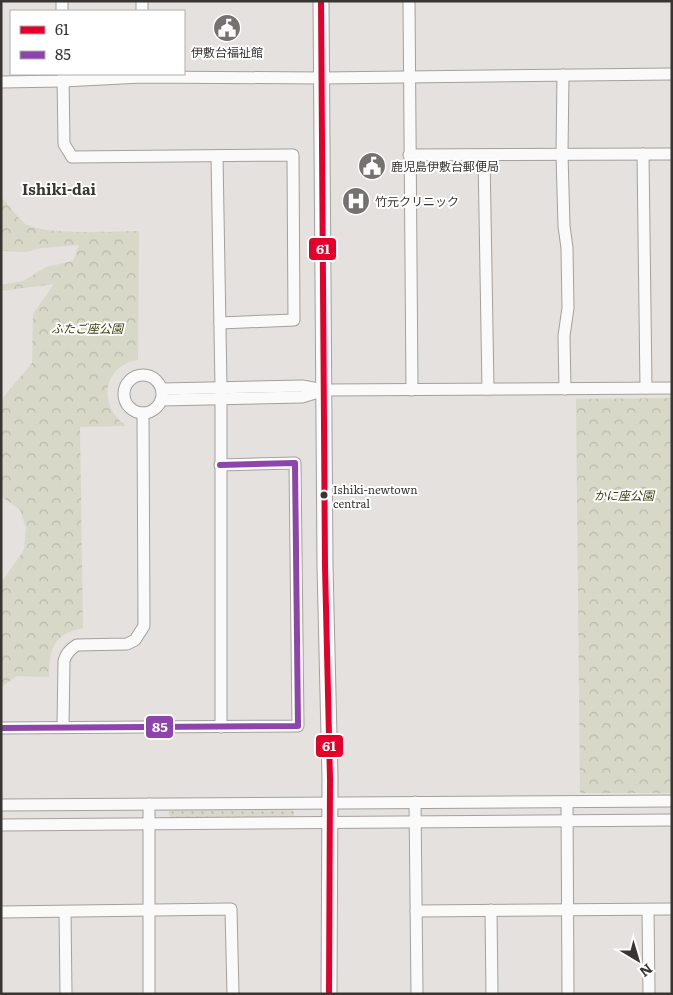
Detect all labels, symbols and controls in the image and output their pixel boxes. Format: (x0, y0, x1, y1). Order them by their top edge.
legend (10, 10, 185, 75)
public building icon: 伊敷台福祉館 (212, 13, 242, 43)
text: 61 (55, 17, 69, 40)
text: 85 (55, 42, 71, 65)
place label: 伊敷台福祉館 (191, 43, 263, 61)
public building icon: 鹿児島伊敷台郵便局 (357, 151, 387, 181)
place label: 鹿児島伊敷台郵便局 (391, 157, 499, 175)
district label: Ishiki-dai (22, 177, 97, 200)
hospital icon: 竹元クリニック (341, 186, 371, 216)
place label: 竹元クリニック (375, 192, 459, 210)
line badge: 61 (308, 237, 337, 261)
text: 61 (316, 238, 330, 258)
park label: ふたご座公園 (51, 319, 125, 337)
place label: Ishiki-newtown central (333, 481, 417, 511)
park label: かに座公園 (594, 486, 656, 504)
marker: Ishiki-newtown central (319, 490, 329, 500)
line badge: 85 (145, 715, 174, 739)
text: 85 (152, 716, 168, 736)
line badge: 61 (315, 734, 344, 758)
text: 61 (322, 735, 336, 755)
north arrow (613, 935, 663, 985)
text: N (636, 960, 657, 983)

